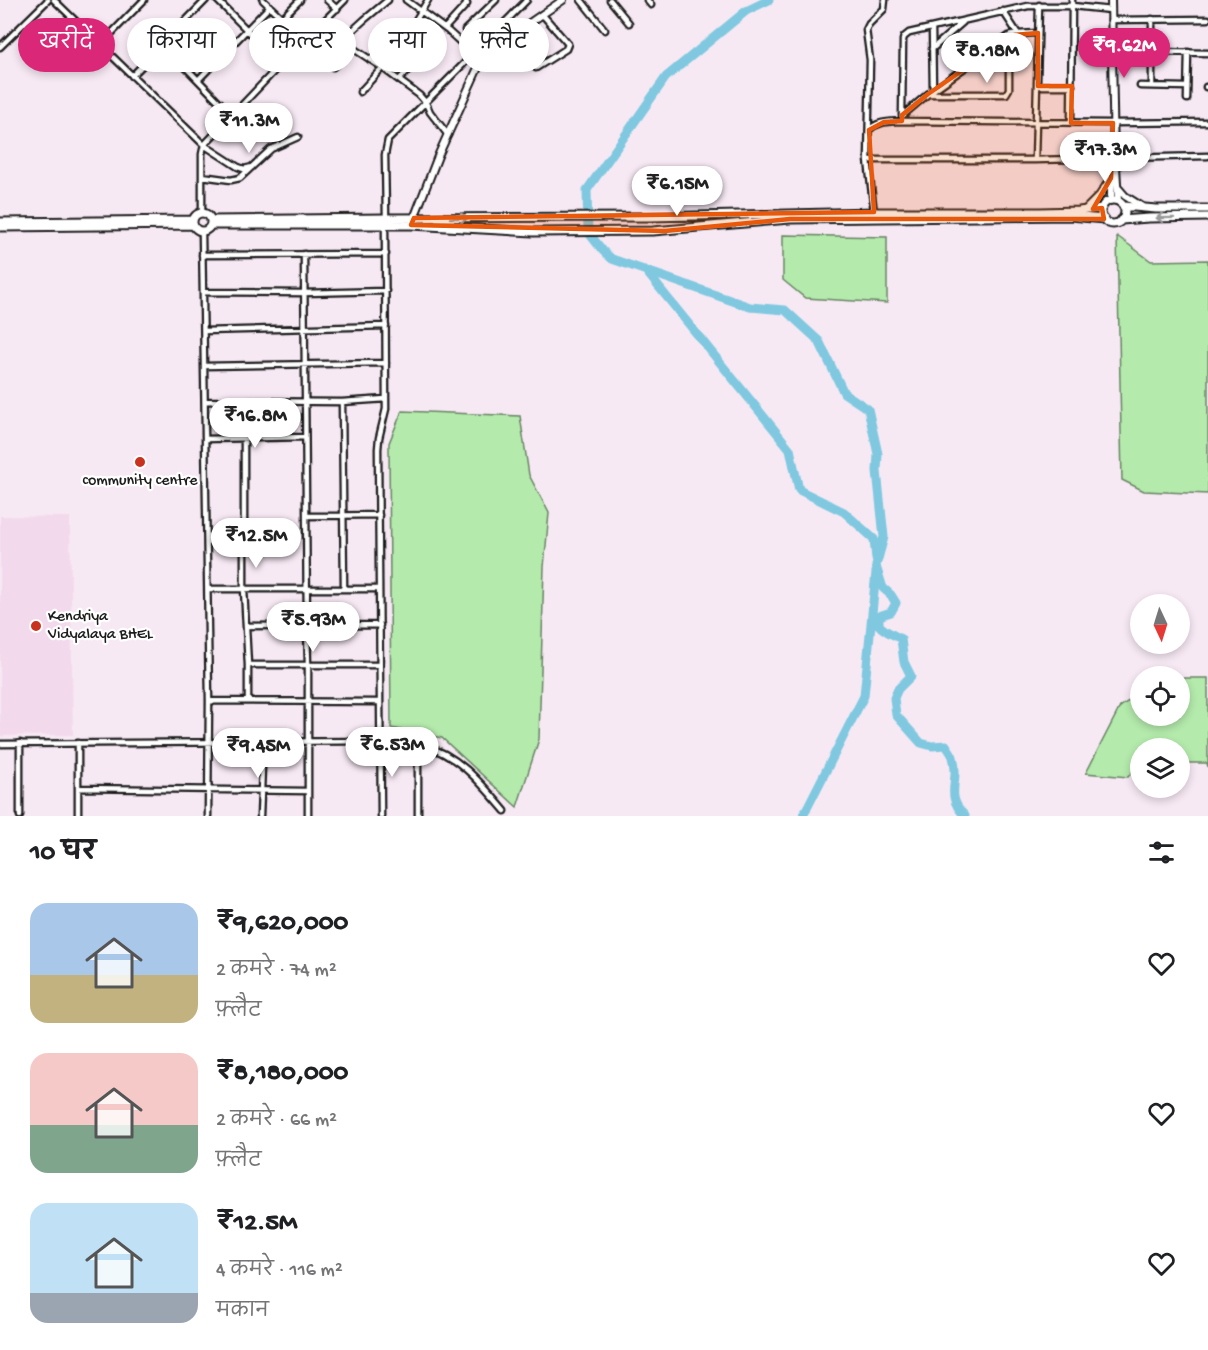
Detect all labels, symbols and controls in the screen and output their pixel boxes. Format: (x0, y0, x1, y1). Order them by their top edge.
chip: खरीदें (18, 18, 115, 72)
chip: किराया (127, 18, 237, 72)
chip: फ़िल्टर (249, 18, 356, 72)
chip: नया (368, 18, 447, 72)
chip: फ़्लैट (459, 18, 549, 72)
pin: ₹9.62M (1075, 28, 1173, 79)
pin: ₹8.18M (938, 33, 1036, 84)
text: ₹9.62M (1092, 36, 1156, 59)
text: ₹8.18M (955, 41, 1019, 64)
pin: ₹11.3M (200, 103, 298, 154)
text: ₹11.3M (219, 111, 279, 134)
pin: ₹17.3M (1056, 132, 1154, 183)
text: ₹17.3M (1074, 140, 1136, 163)
pin: ₹6.15M (628, 166, 726, 217)
text: ₹6.15M (646, 174, 708, 197)
one-way arrow (448, 212, 468, 224)
one-way arrow (1155, 212, 1175, 224)
pin: ₹16.8M (206, 398, 304, 449)
text: ₹16.8M (223, 406, 287, 429)
marker: community centre (133, 455, 147, 469)
place label: community centre (83, 472, 198, 491)
pin: ₹12.5M (207, 518, 305, 569)
text: ₹12.5M (225, 526, 287, 549)
north arrow (1130, 594, 1190, 654)
map controls (1130, 594, 1190, 798)
pin: ₹5.93M (264, 602, 362, 653)
place label: Kendriya Vidyalaya BHEL (47, 608, 154, 645)
text: ₹5.93M (281, 610, 345, 633)
marker: Kendriya Vidyalaya BHEL (29, 619, 43, 633)
button: locate (1130, 666, 1190, 726)
pin: ₹6.53M (343, 727, 441, 778)
pin: ₹9.45M (209, 728, 307, 779)
text: ₹6.53M (360, 735, 424, 758)
text: ₹9.45M (226, 736, 290, 759)
button: layers (1130, 738, 1190, 798)
icon: filters (1145, 836, 1178, 869)
text: 10 घर (30, 839, 96, 870)
text: ₹9,620,000 (216, 909, 348, 940)
icon: home (78, 927, 150, 999)
icon: heart (1145, 947, 1178, 980)
text: 2 कमरे · 74 m² (216, 960, 337, 983)
text: फ़्लैट (216, 1001, 262, 1024)
text: ₹8,180,000 (216, 1059, 348, 1090)
icon: home (78, 1077, 150, 1149)
icon: heart (1145, 1097, 1178, 1130)
text: 2 कमरे · 66 m² (216, 1110, 337, 1133)
text: फ़्लैट (216, 1151, 262, 1174)
text: ₹12.5M (216, 1209, 297, 1240)
icon: home (78, 1227, 150, 1299)
icon: heart (1145, 1247, 1178, 1280)
text: 4 कमरे · 116 m² (216, 1260, 343, 1283)
text: मकान (216, 1301, 269, 1324)

